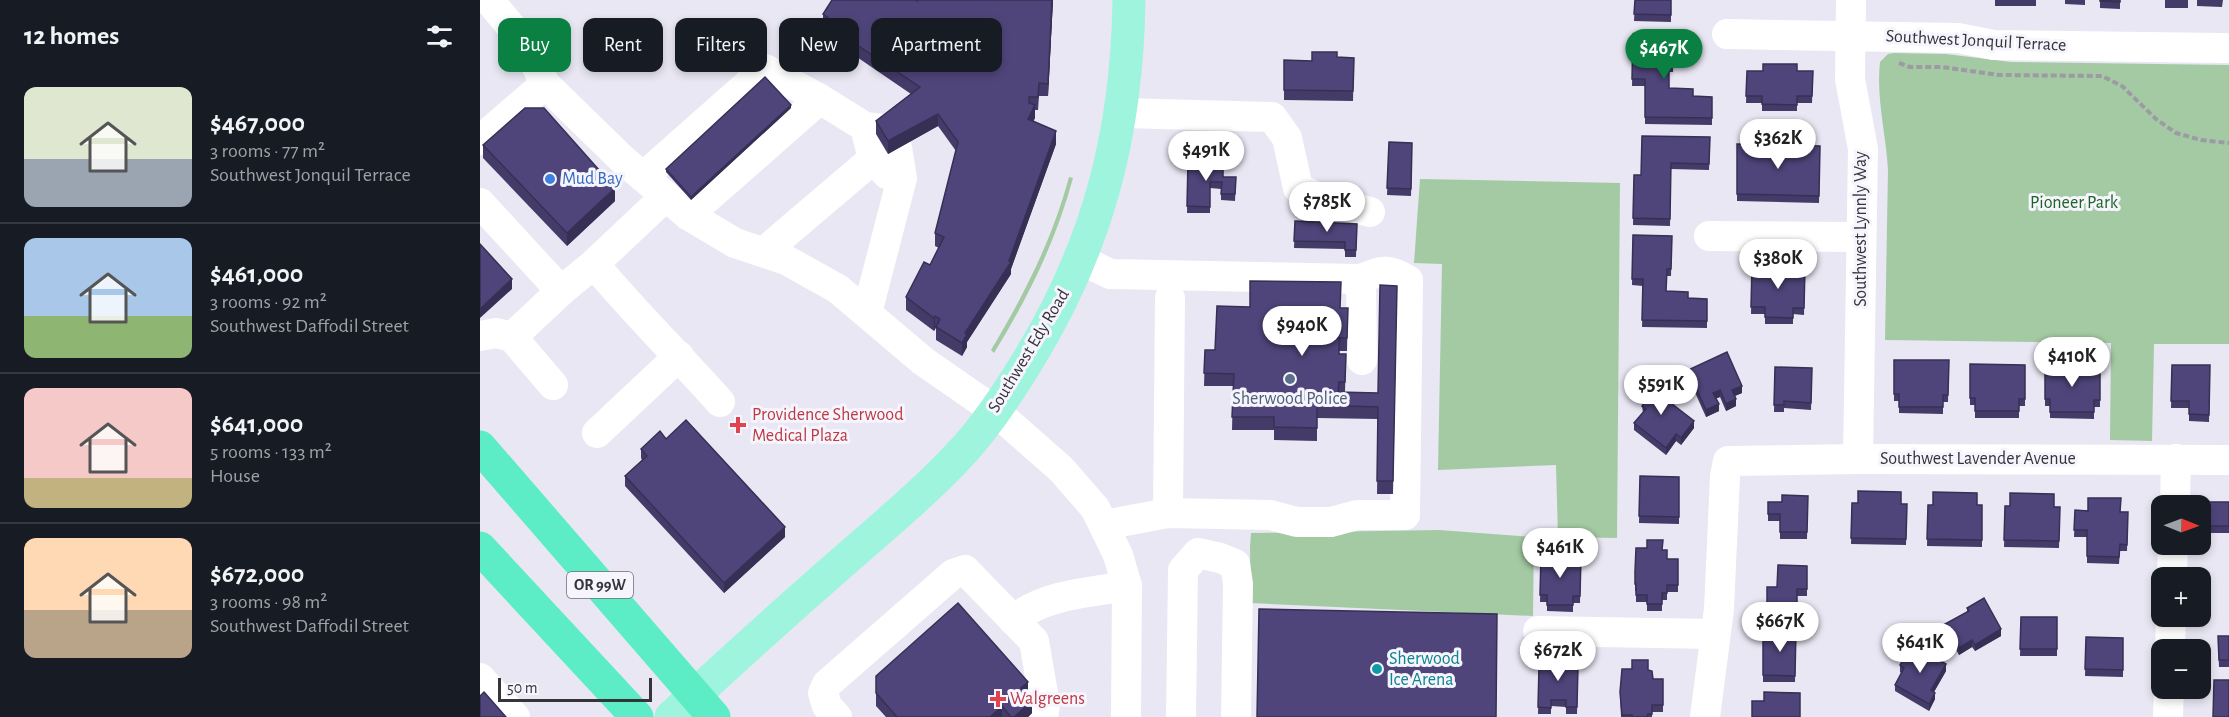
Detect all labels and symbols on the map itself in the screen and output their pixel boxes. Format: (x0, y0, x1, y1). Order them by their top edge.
street label: Southwest Jonquil Terrace (1885, 27, 2067, 55)
pin: $467K (1622, 29, 1706, 80)
pin: $362K (1736, 119, 1820, 170)
pin: $491K (1164, 131, 1248, 182)
street label: Southwest Lynnly Way (1852, 151, 1870, 307)
place label: Mud Bay (562, 170, 623, 188)
marker: Mud Bay (543, 172, 557, 186)
pin: $785K (1285, 182, 1369, 233)
park label: Pioneer Park (2030, 194, 2119, 212)
pin: $380K (1736, 239, 1820, 290)
street label: Southwest Edy Road (985, 286, 1073, 416)
pin: $940K (1260, 306, 1344, 357)
pin: $410K (2030, 337, 2114, 388)
pin: $591K (1619, 365, 1703, 416)
marker: Sherwood Police (1283, 372, 1297, 386)
place label: Sherwood Police (1232, 390, 1348, 408)
place label: Providence Sherwood Medical Plaza (752, 406, 903, 445)
marker: Providence Sherwood Medical Plaza (729, 416, 747, 434)
street label: Southwest Lavender Avenue (1880, 450, 2076, 468)
north arrow (2151, 495, 2211, 555)
pin: $461K (1518, 528, 1602, 579)
road number: OR 99W (567, 572, 633, 598)
pin: $667K (1738, 602, 1822, 653)
pin: $641K (1878, 623, 1962, 674)
pin: $672K (1516, 631, 1600, 682)
place label: Sherwood Ice Arena (1389, 650, 1460, 689)
marker: Sherwood Ice Arena (1370, 662, 1384, 676)
scale bar (498, 675, 652, 702)
place label: Walgreens (1010, 690, 1085, 708)
marker: Walgreens (991, 692, 1005, 706)

